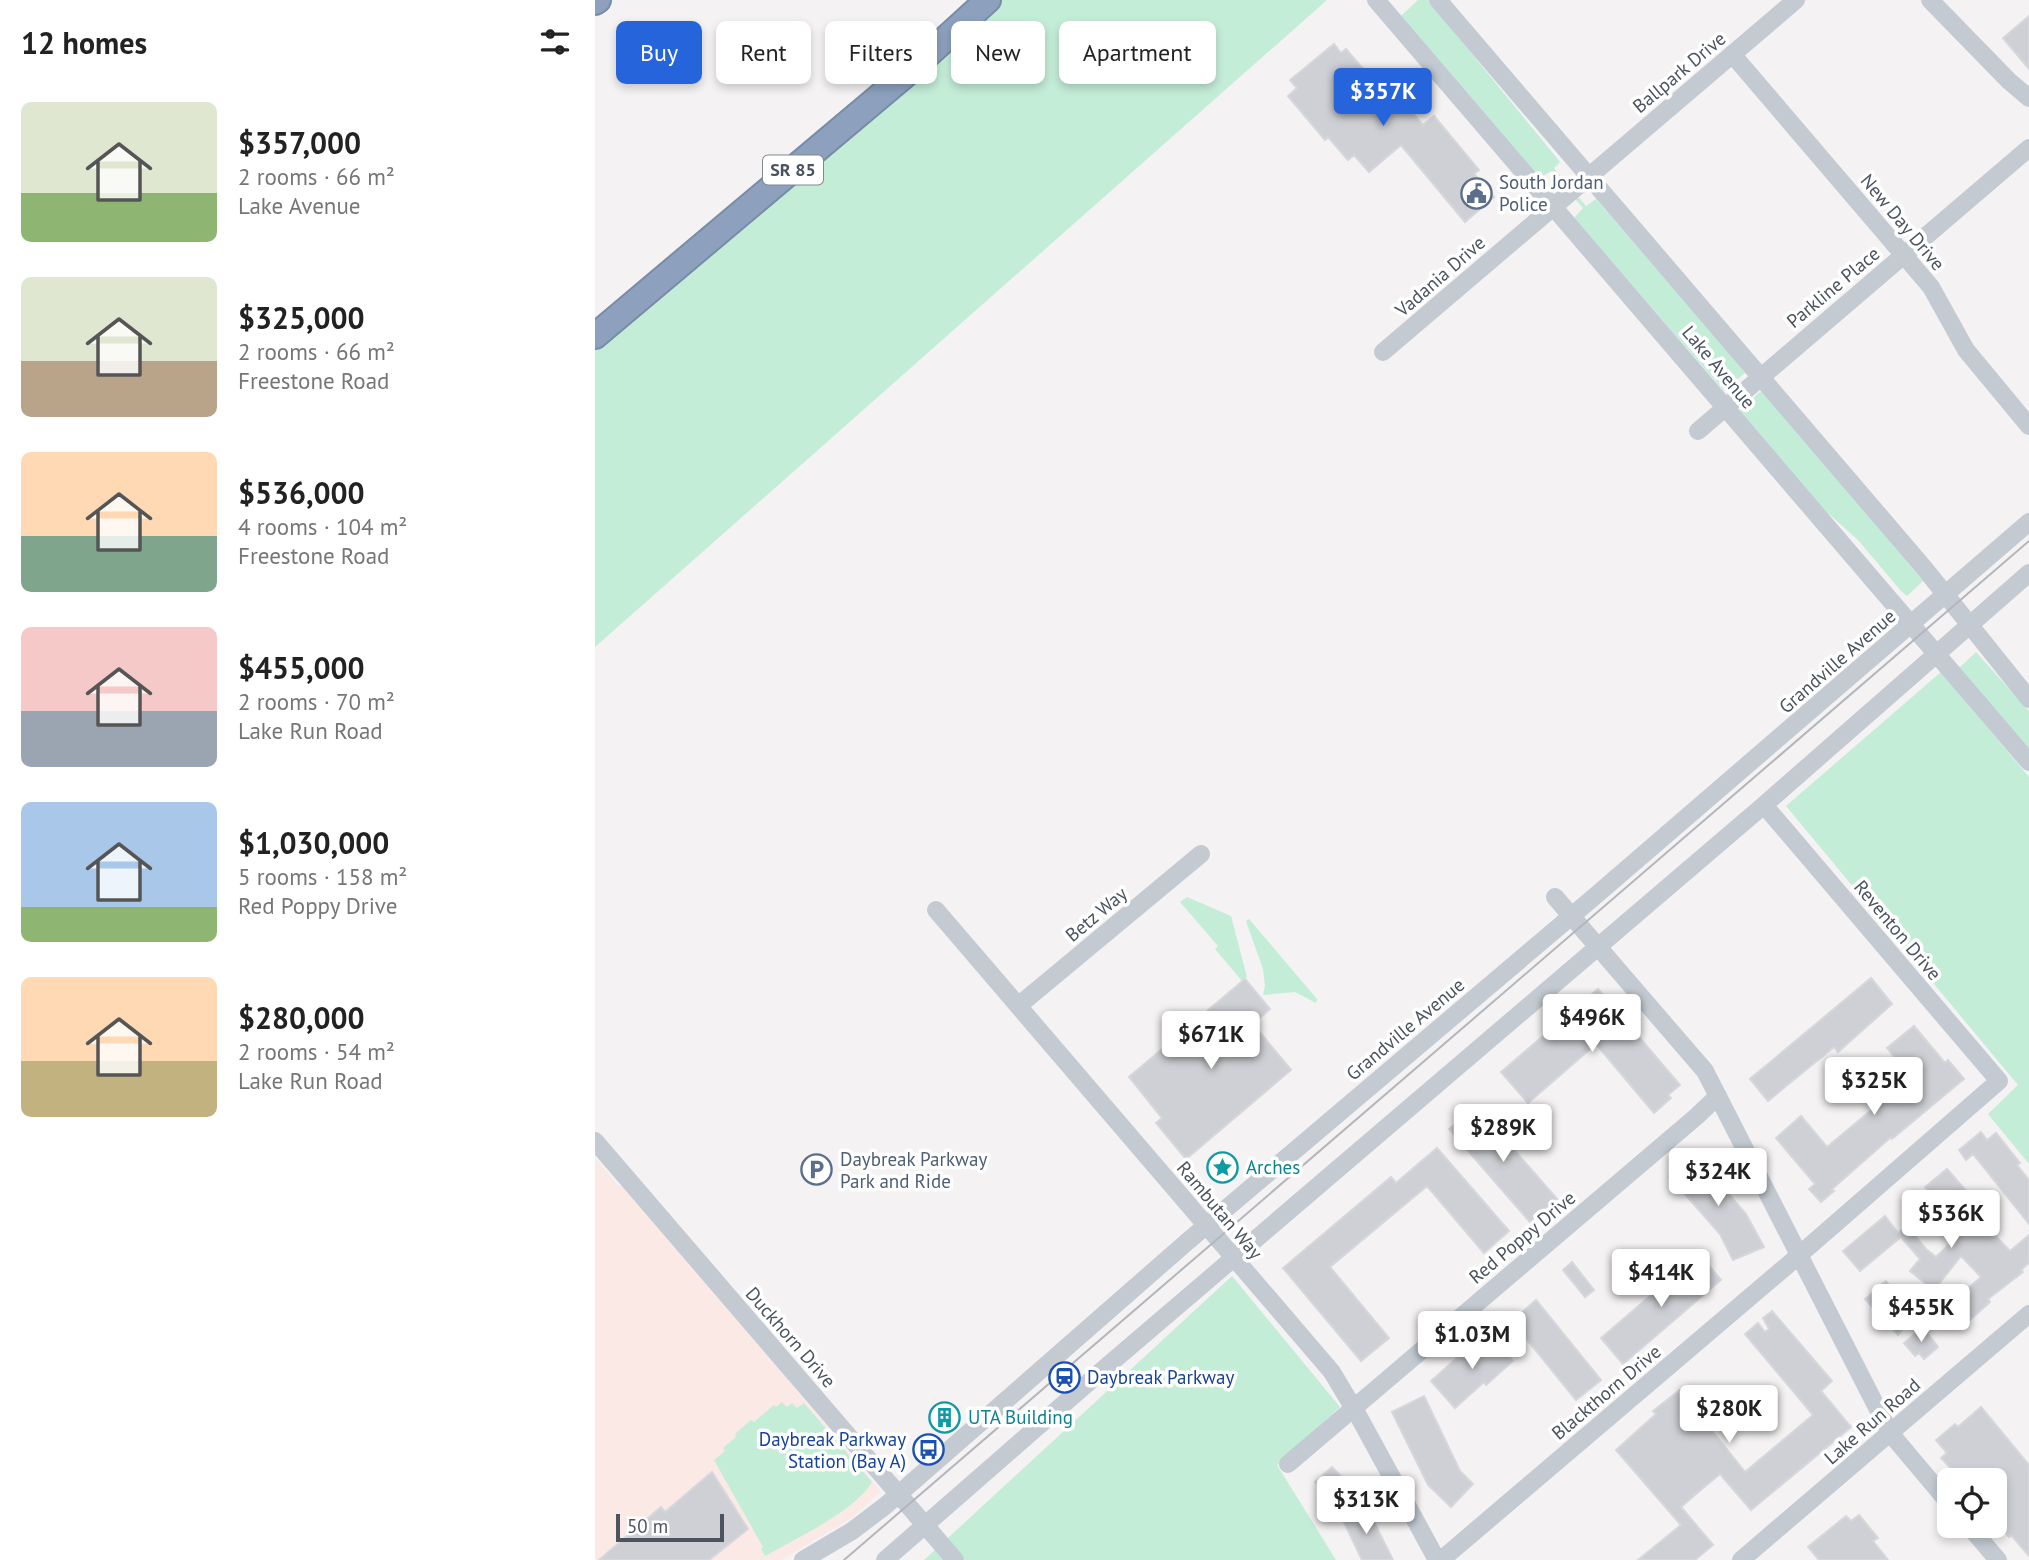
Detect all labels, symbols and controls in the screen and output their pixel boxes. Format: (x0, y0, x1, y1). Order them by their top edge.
chip: Buy (616, 21, 702, 84)
chip: Rent (716, 21, 811, 84)
chip: Filters (825, 21, 937, 84)
chip: New (951, 21, 1045, 84)
chip: Apartment (1059, 21, 1216, 84)
text: 12 homes (21, 23, 147, 62)
icon: filters (536, 23, 574, 61)
street label: Ballpark Drive (1628, 26, 1730, 118)
pin: $357K (1334, 68, 1432, 128)
text: $357K (1350, 76, 1416, 105)
text: $357,000 (238, 123, 361, 162)
icon: home (77, 130, 161, 214)
road number: SR 85 (763, 155, 823, 184)
text: 2 rooms · 66 m² (238, 162, 395, 191)
street label: New Day Drive (1856, 169, 1950, 275)
place label: South Jordan Police (1499, 170, 1604, 216)
public building icon: South Jordan Police (1459, 176, 1493, 210)
text: Lake Avenue (238, 191, 361, 220)
street label: Vadania Drive (1389, 230, 1490, 322)
street label: Parkline Place (1782, 241, 1884, 333)
text: $325,000 (238, 298, 365, 337)
icon: home (77, 305, 161, 389)
street label: Lake Avenue (1677, 321, 1761, 413)
text: 2 rooms · 66 m² (238, 337, 395, 366)
text: Freestone Road (238, 366, 389, 395)
text: $536,000 (238, 473, 365, 512)
icon: home (77, 480, 161, 564)
text: 4 rooms · 104 m² (238, 512, 407, 541)
text: Freestone Road (238, 541, 389, 570)
street label: Grandville Avenue (1774, 604, 1900, 718)
text: $455,000 (238, 648, 365, 687)
icon: home (77, 655, 161, 739)
text: 2 rooms · 70 m² (238, 687, 395, 716)
text: Lake Run Road (238, 716, 383, 745)
text: $1,030,000 (238, 823, 389, 862)
icon: home (77, 830, 161, 914)
text: 5 rooms · 158 m² (238, 862, 407, 891)
street label: Reventon Drive (1849, 875, 1947, 985)
street label: Betz Way (1060, 881, 1132, 947)
text: Red Poppy Drive (238, 891, 397, 920)
street label: Grandville Avenue (1341, 973, 1469, 1085)
pin: $496K (1543, 995, 1641, 1054)
text: $280,000 (238, 998, 365, 1037)
text: $496K (1559, 1002, 1625, 1031)
icon: home (77, 1005, 161, 1089)
pin: $671K (1162, 1012, 1260, 1071)
text: $671K (1178, 1019, 1244, 1048)
text: 2 rooms · 54 m² (238, 1037, 395, 1066)
pin: $325K (1825, 1058, 1923, 1117)
text: $325K (1841, 1065, 1907, 1094)
text: Lake Run Road (238, 1066, 383, 1095)
pin: $289K (1454, 1104, 1552, 1164)
text: $289K (1470, 1112, 1536, 1141)
place label: Daybreak Parkway Park and Ride (840, 1147, 987, 1193)
pin: $324K (1669, 1148, 1767, 1208)
place icon: Arches (1206, 1150, 1240, 1184)
parking icon: Daybreak Parkway Park and Ride (800, 1153, 834, 1187)
place label: Arches (1246, 1155, 1300, 1179)
street label: Rambutan Way (1172, 1156, 1268, 1264)
text: $324K (1685, 1156, 1751, 1185)
street label: Red Poppy Drive (1464, 1186, 1580, 1288)
pin: $536K (1902, 1190, 2000, 1250)
text: $536K (1918, 1198, 1984, 1227)
pin: $414K (1612, 1250, 1710, 1309)
text: $414K (1628, 1257, 1694, 1286)
street label: Duckhorn Drive (741, 1282, 841, 1392)
pin: $455K (1872, 1284, 1970, 1344)
text: $455K (1888, 1292, 1954, 1321)
pin: $1.03M (1415, 1312, 1529, 1371)
text: $1.03M (1434, 1319, 1510, 1348)
street label: Blackthorn Drive (1546, 1339, 1666, 1445)
station icon: Daybreak Parkway (1047, 1360, 1081, 1394)
place label: Daybreak Parkway (1087, 1365, 1234, 1389)
street label: Lake Run Road (1819, 1373, 1925, 1469)
pin: $280K (1680, 1386, 1778, 1445)
text: $280K (1696, 1393, 1762, 1422)
building icon: UTA Building (928, 1400, 962, 1434)
place label: UTA Building (968, 1405, 1073, 1429)
place label: Daybreak Parkway Station (Bay A) (759, 1427, 906, 1473)
bus stop icon: Daybreak Parkway Station (Bay A) (912, 1433, 946, 1467)
map controls (1937, 1468, 2007, 1538)
button: locate (1937, 1468, 2007, 1538)
pin: $313K (1317, 1476, 1415, 1536)
text: $313K (1333, 1484, 1399, 1513)
scale bar (616, 1511, 725, 1543)
text: 50 m (627, 1514, 668, 1538)

